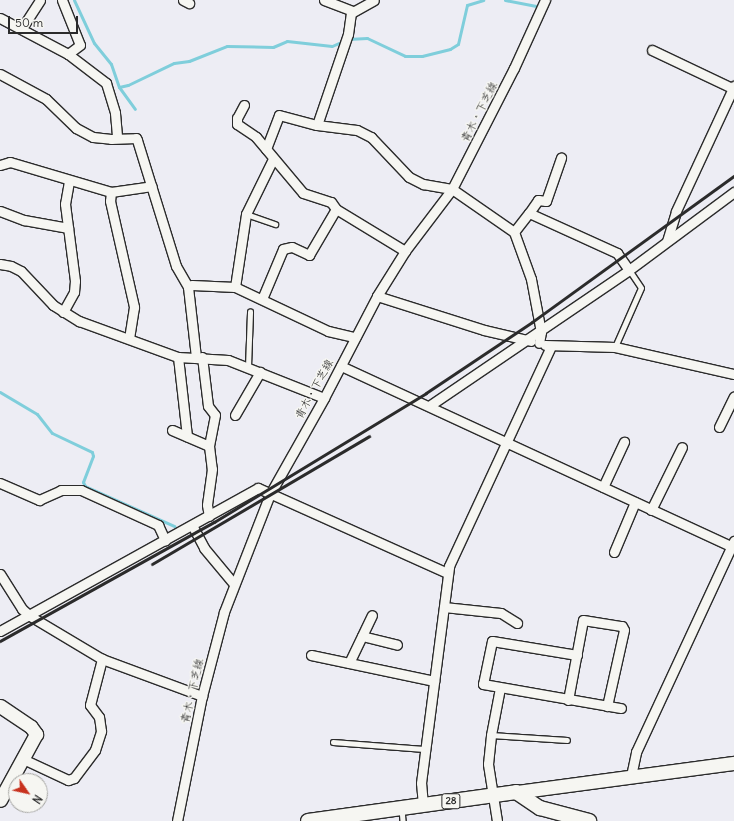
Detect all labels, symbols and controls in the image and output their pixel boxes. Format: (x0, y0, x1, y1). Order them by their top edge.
scale bar (10, 8, 80, 34)
text: 50 m (15, 15, 43, 30)
street label: 青木・下芝線 (458, 80, 500, 144)
street label: 青木・下芝線 (292, 357, 336, 421)
street label: 青木・下芝線 (178, 657, 206, 725)
north arrow (8, 773, 48, 813)
text: N (29, 792, 45, 806)
road number: 28 (441, 793, 461, 809)

